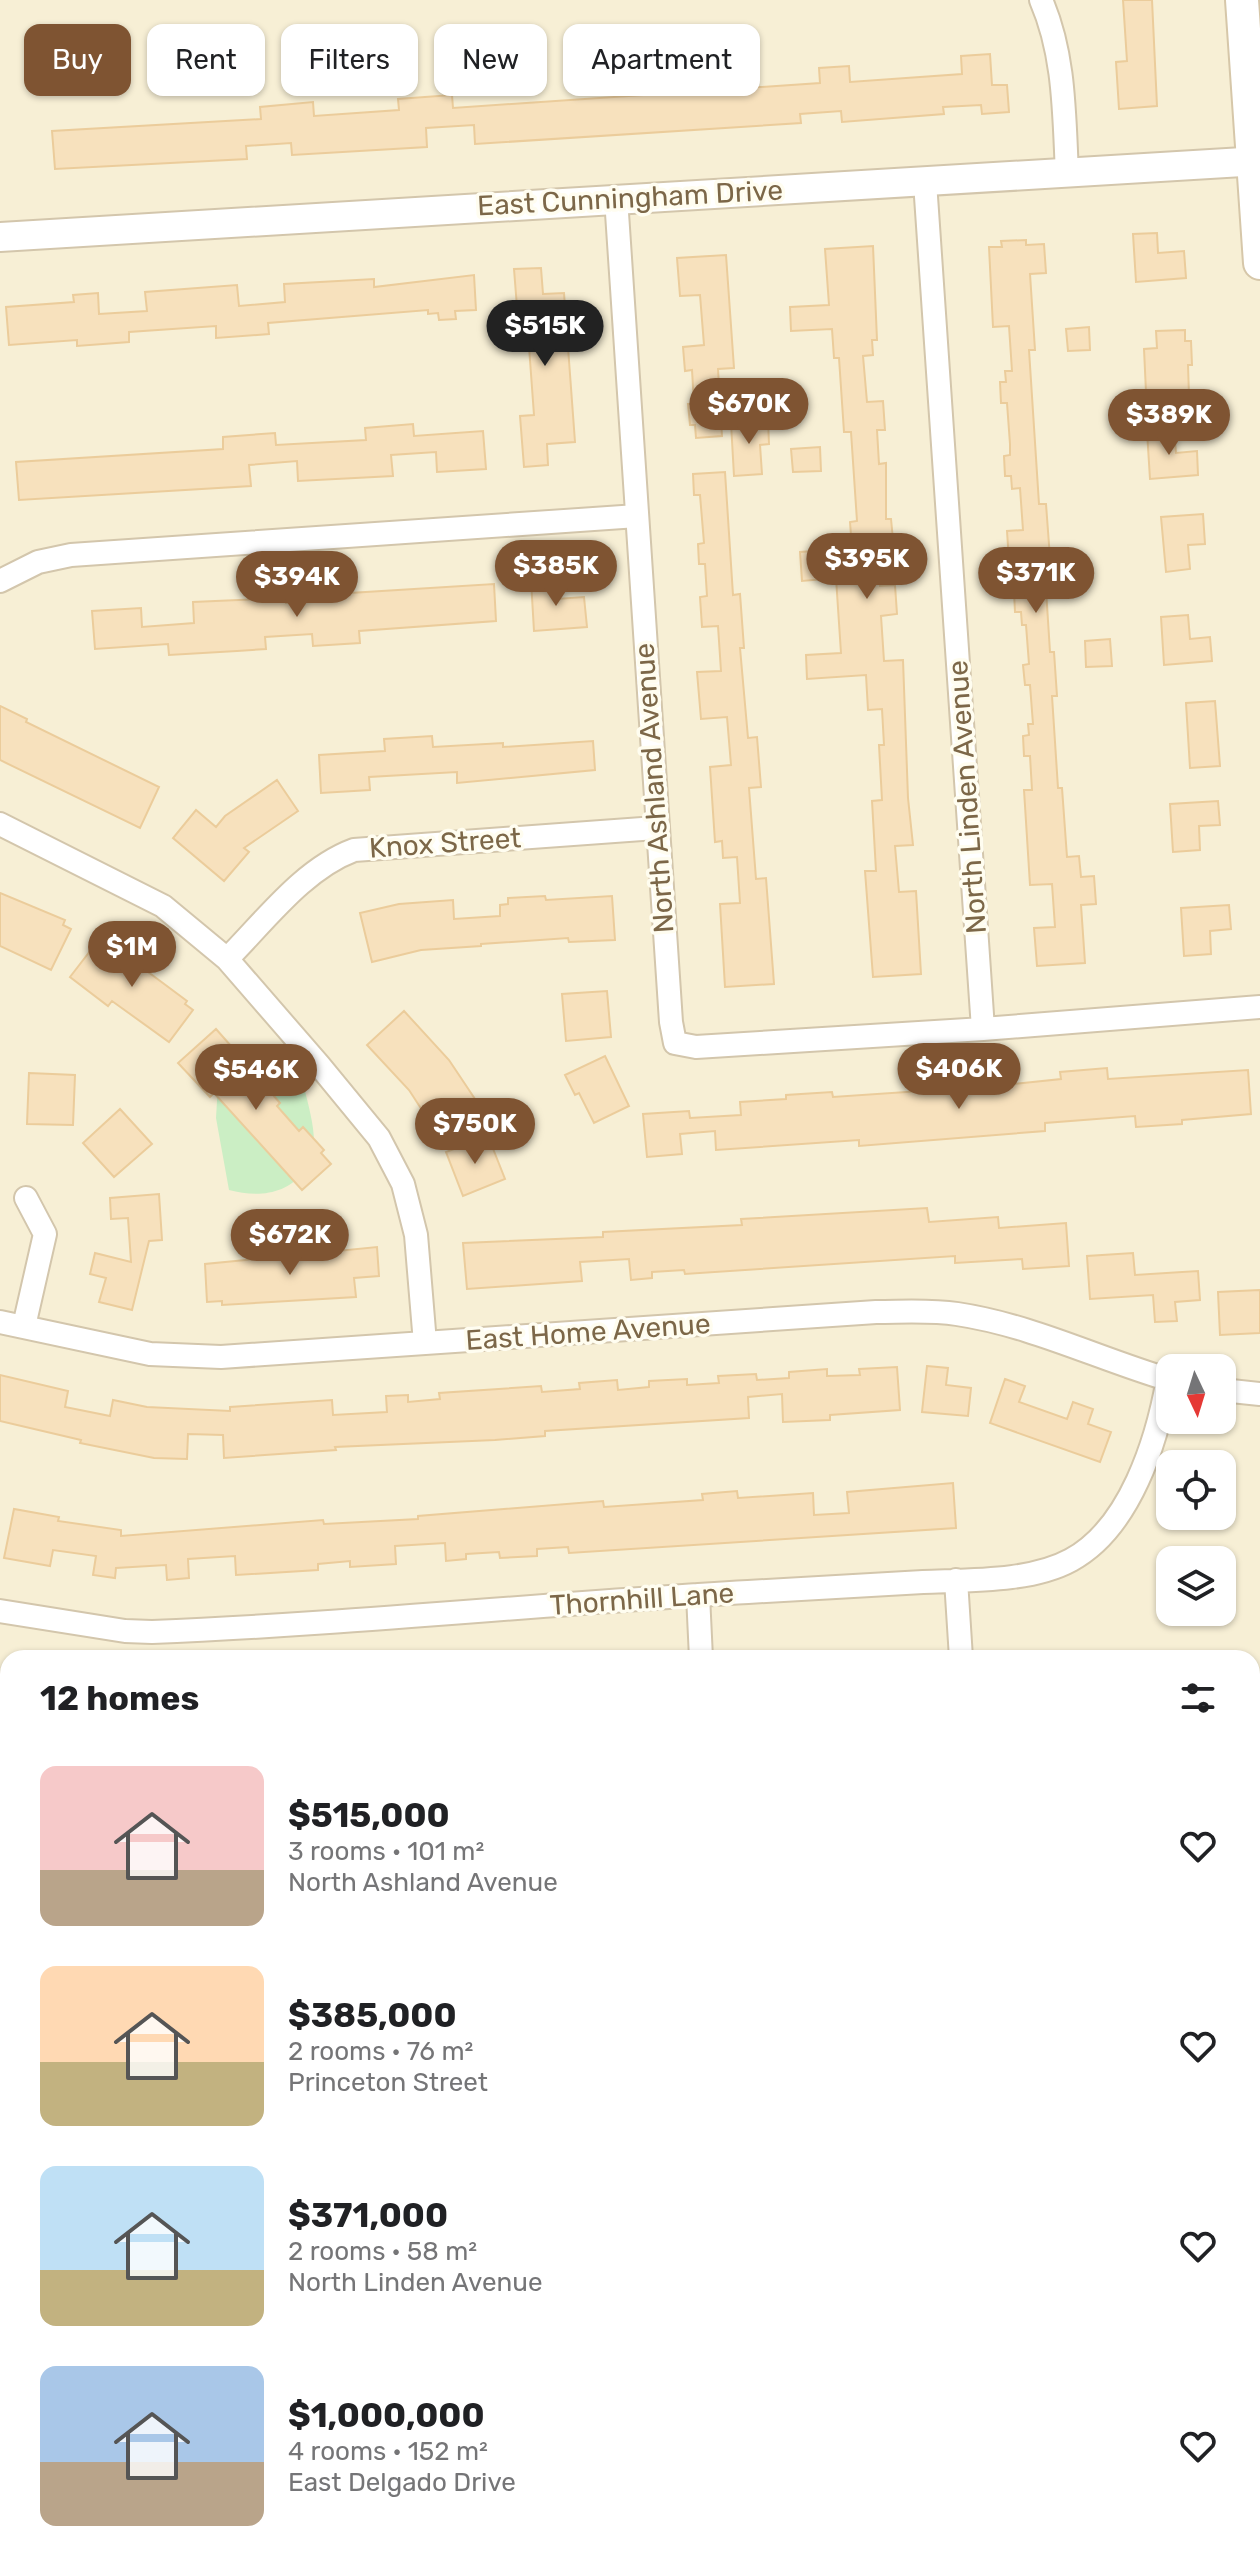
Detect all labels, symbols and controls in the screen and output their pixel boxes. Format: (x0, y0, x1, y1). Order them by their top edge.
chip: Buy (24, 24, 131, 96)
chip: Rent (147, 24, 265, 96)
chip: Filters (281, 24, 418, 96)
chip: New (434, 24, 547, 96)
chip: Apartment (563, 24, 760, 96)
street label: East Cunningham Drive (476, 174, 784, 222)
pin: $515K (489, 300, 601, 368)
text: $515K (505, 310, 585, 341)
pin: $670K (693, 378, 805, 446)
text: $670K (707, 388, 791, 419)
pin: $389K (1113, 389, 1225, 457)
text: $389K (1126, 399, 1212, 430)
pin: $395K (811, 533, 923, 601)
pin: $385K (500, 540, 612, 608)
text: $395K (824, 543, 910, 574)
pin: $371K (980, 547, 1092, 615)
text: $385K (513, 550, 599, 581)
pin: $394K (241, 551, 353, 619)
text: $371K (996, 557, 1076, 588)
text: $394K (254, 561, 340, 592)
street label: North Ashland Avenue (627, 642, 681, 934)
street label: North Linden Avenue (941, 659, 993, 935)
street label: Knox Street (368, 821, 522, 865)
pin: $1M (93, 921, 171, 989)
text: $1M (106, 931, 158, 962)
pin: $406K (903, 1043, 1015, 1111)
pin: $546K (200, 1044, 312, 1112)
text: $406K (916, 1053, 1002, 1084)
text: $546K (213, 1054, 299, 1085)
pin: $750K (419, 1098, 531, 1166)
text: $750K (433, 1108, 517, 1139)
pin: $672K (234, 1209, 346, 1277)
text: $672K (249, 1219, 331, 1250)
street label: East Home Avenue (464, 1307, 712, 1357)
north arrow (1156, 1354, 1236, 1434)
map controls (1156, 1354, 1236, 1626)
button: locate (1156, 1450, 1236, 1530)
button: layers (1156, 1546, 1236, 1626)
street label: Thornhill Lane (549, 1576, 735, 1622)
icon: filters (1176, 1676, 1220, 1720)
text: 12 homes (40, 1678, 199, 1719)
text: $515,000 (288, 1795, 450, 1836)
icon: home (104, 1798, 200, 1894)
icon: heart (1176, 1824, 1220, 1868)
text: 3 rooms · 101 m² (288, 1836, 484, 1867)
text: North Ashland Avenue (288, 1867, 558, 1898)
text: $385,000 (288, 1995, 457, 2036)
icon: home (104, 1998, 200, 2094)
icon: heart (1176, 2024, 1220, 2068)
text: 2 rooms · 76 m² (288, 2036, 473, 2067)
text: Princeton Street (288, 2067, 488, 2098)
text: $371,000 (288, 2195, 448, 2236)
icon: home (104, 2198, 200, 2294)
icon: heart (1176, 2224, 1220, 2268)
text: 2 rooms · 58 m² (288, 2236, 477, 2267)
text: North Linden Avenue (288, 2267, 542, 2298)
text: $1,000,000 (288, 2395, 485, 2436)
icon: home (104, 2398, 200, 2494)
icon: heart (1176, 2424, 1220, 2468)
text: 4 rooms · 152 m² (288, 2436, 488, 2467)
text: East Delgado Drive (288, 2467, 516, 2498)

